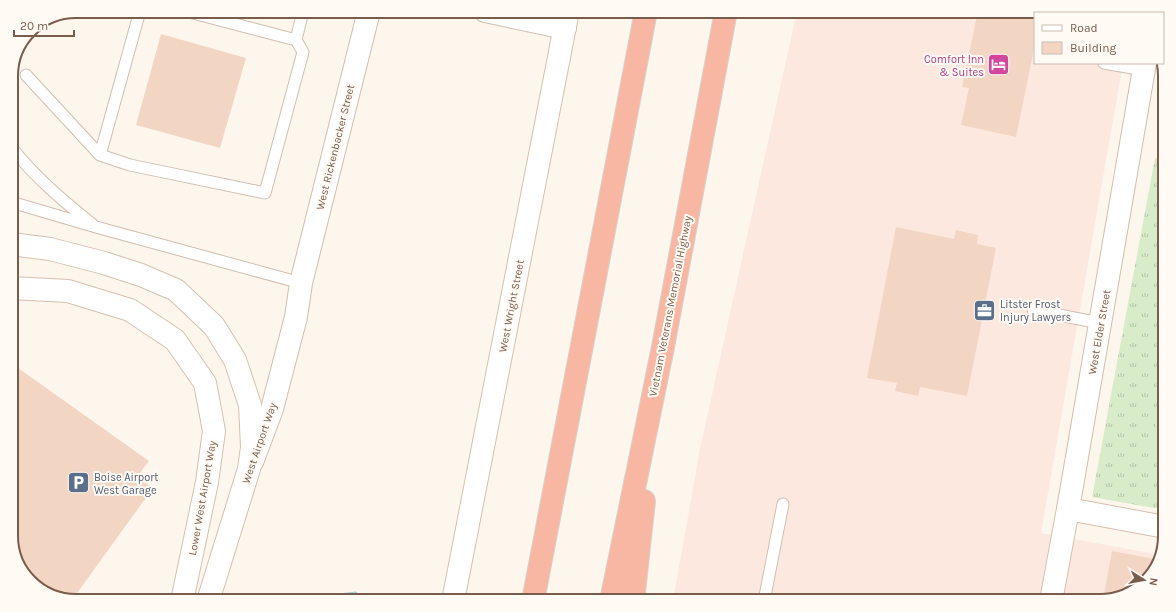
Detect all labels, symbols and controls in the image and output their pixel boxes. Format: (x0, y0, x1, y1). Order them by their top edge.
scale bar (14, 12, 74, 38)
legend (1034, 12, 1164, 64)
text: 20 m (20, 19, 48, 33)
text: Road (1070, 21, 1098, 35)
text: Building (1070, 41, 1117, 55)
hotel icon: Comfort Inn & Suites (986, 52, 1012, 78)
place label: Comfort Inn & Suites (924, 53, 984, 79)
street label: West Rickenbacker Street (314, 83, 357, 211)
street label: Vietnam Veterans Memorial Highway (647, 215, 694, 398)
street label: West Wright Street (496, 259, 527, 354)
street label: West Elder Street (1086, 289, 1113, 376)
office icon: Litster Frost Injury Lawyers (971, 297, 997, 323)
place label: Litster Frost Injury Lawyers (1000, 298, 1071, 324)
street label: West Airport Way (239, 401, 279, 485)
street label: Lower West Airport Way (186, 440, 219, 557)
parking icon: Boise Airport West Garage (65, 470, 91, 496)
place label: Boise Airport West Garage (94, 471, 158, 497)
north arrow (1124, 560, 1164, 600)
text: N (1146, 577, 1160, 587)

